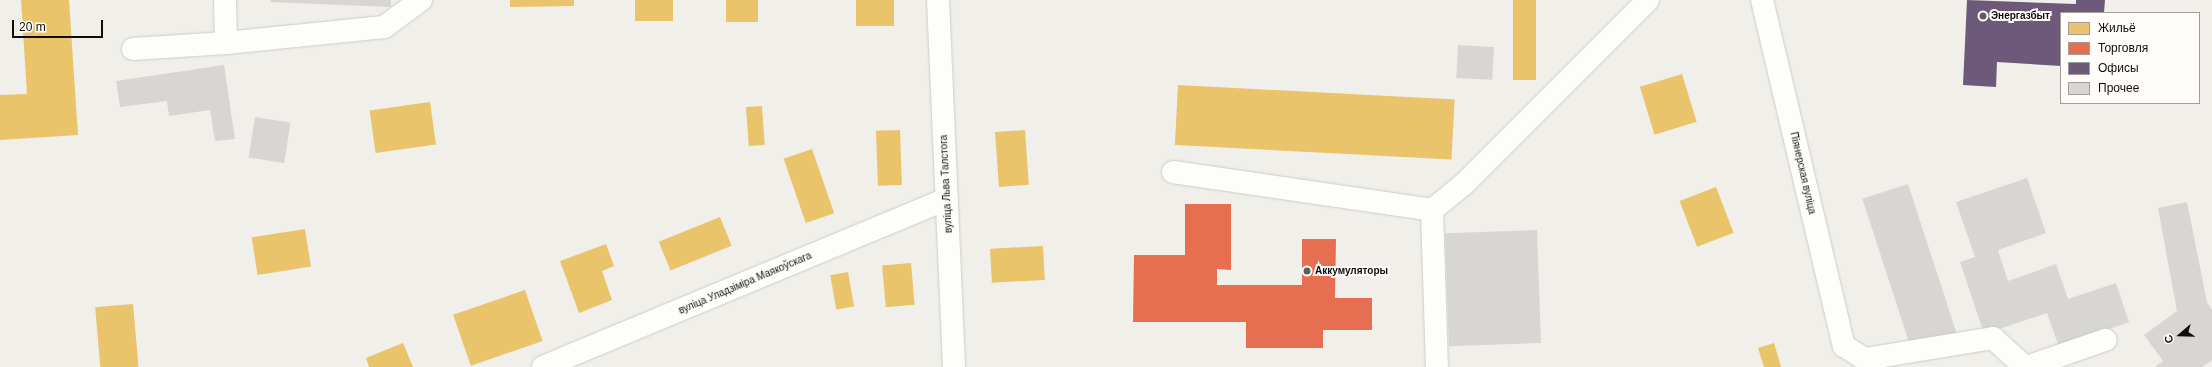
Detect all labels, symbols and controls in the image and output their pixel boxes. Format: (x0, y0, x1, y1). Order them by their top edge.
place label: Энергазбыт (1991, 10, 2050, 22)
marker: Энергазбыт (1978, 11, 1988, 21)
scale bar (14, 12, 105, 38)
legend (2060, 12, 2200, 104)
text: 20 m (19, 20, 46, 34)
text: Жильё (2098, 21, 2136, 35)
text: Торговля (2098, 41, 2148, 55)
text: Офисы (2098, 61, 2139, 75)
text: Прочее (2098, 81, 2139, 95)
street label: Піянерская вуліца (1788, 131, 1818, 215)
street label: вуліца Льва Талстога (937, 135, 955, 233)
street label: вуліца Уладзіміра Маякоўскага (677, 249, 813, 317)
place label: Аккумуляторы (1315, 265, 1388, 277)
marker: Аккумуляторы (1302, 266, 1312, 276)
north arrow (2160, 315, 2200, 355)
text: С (2162, 333, 2176, 345)

